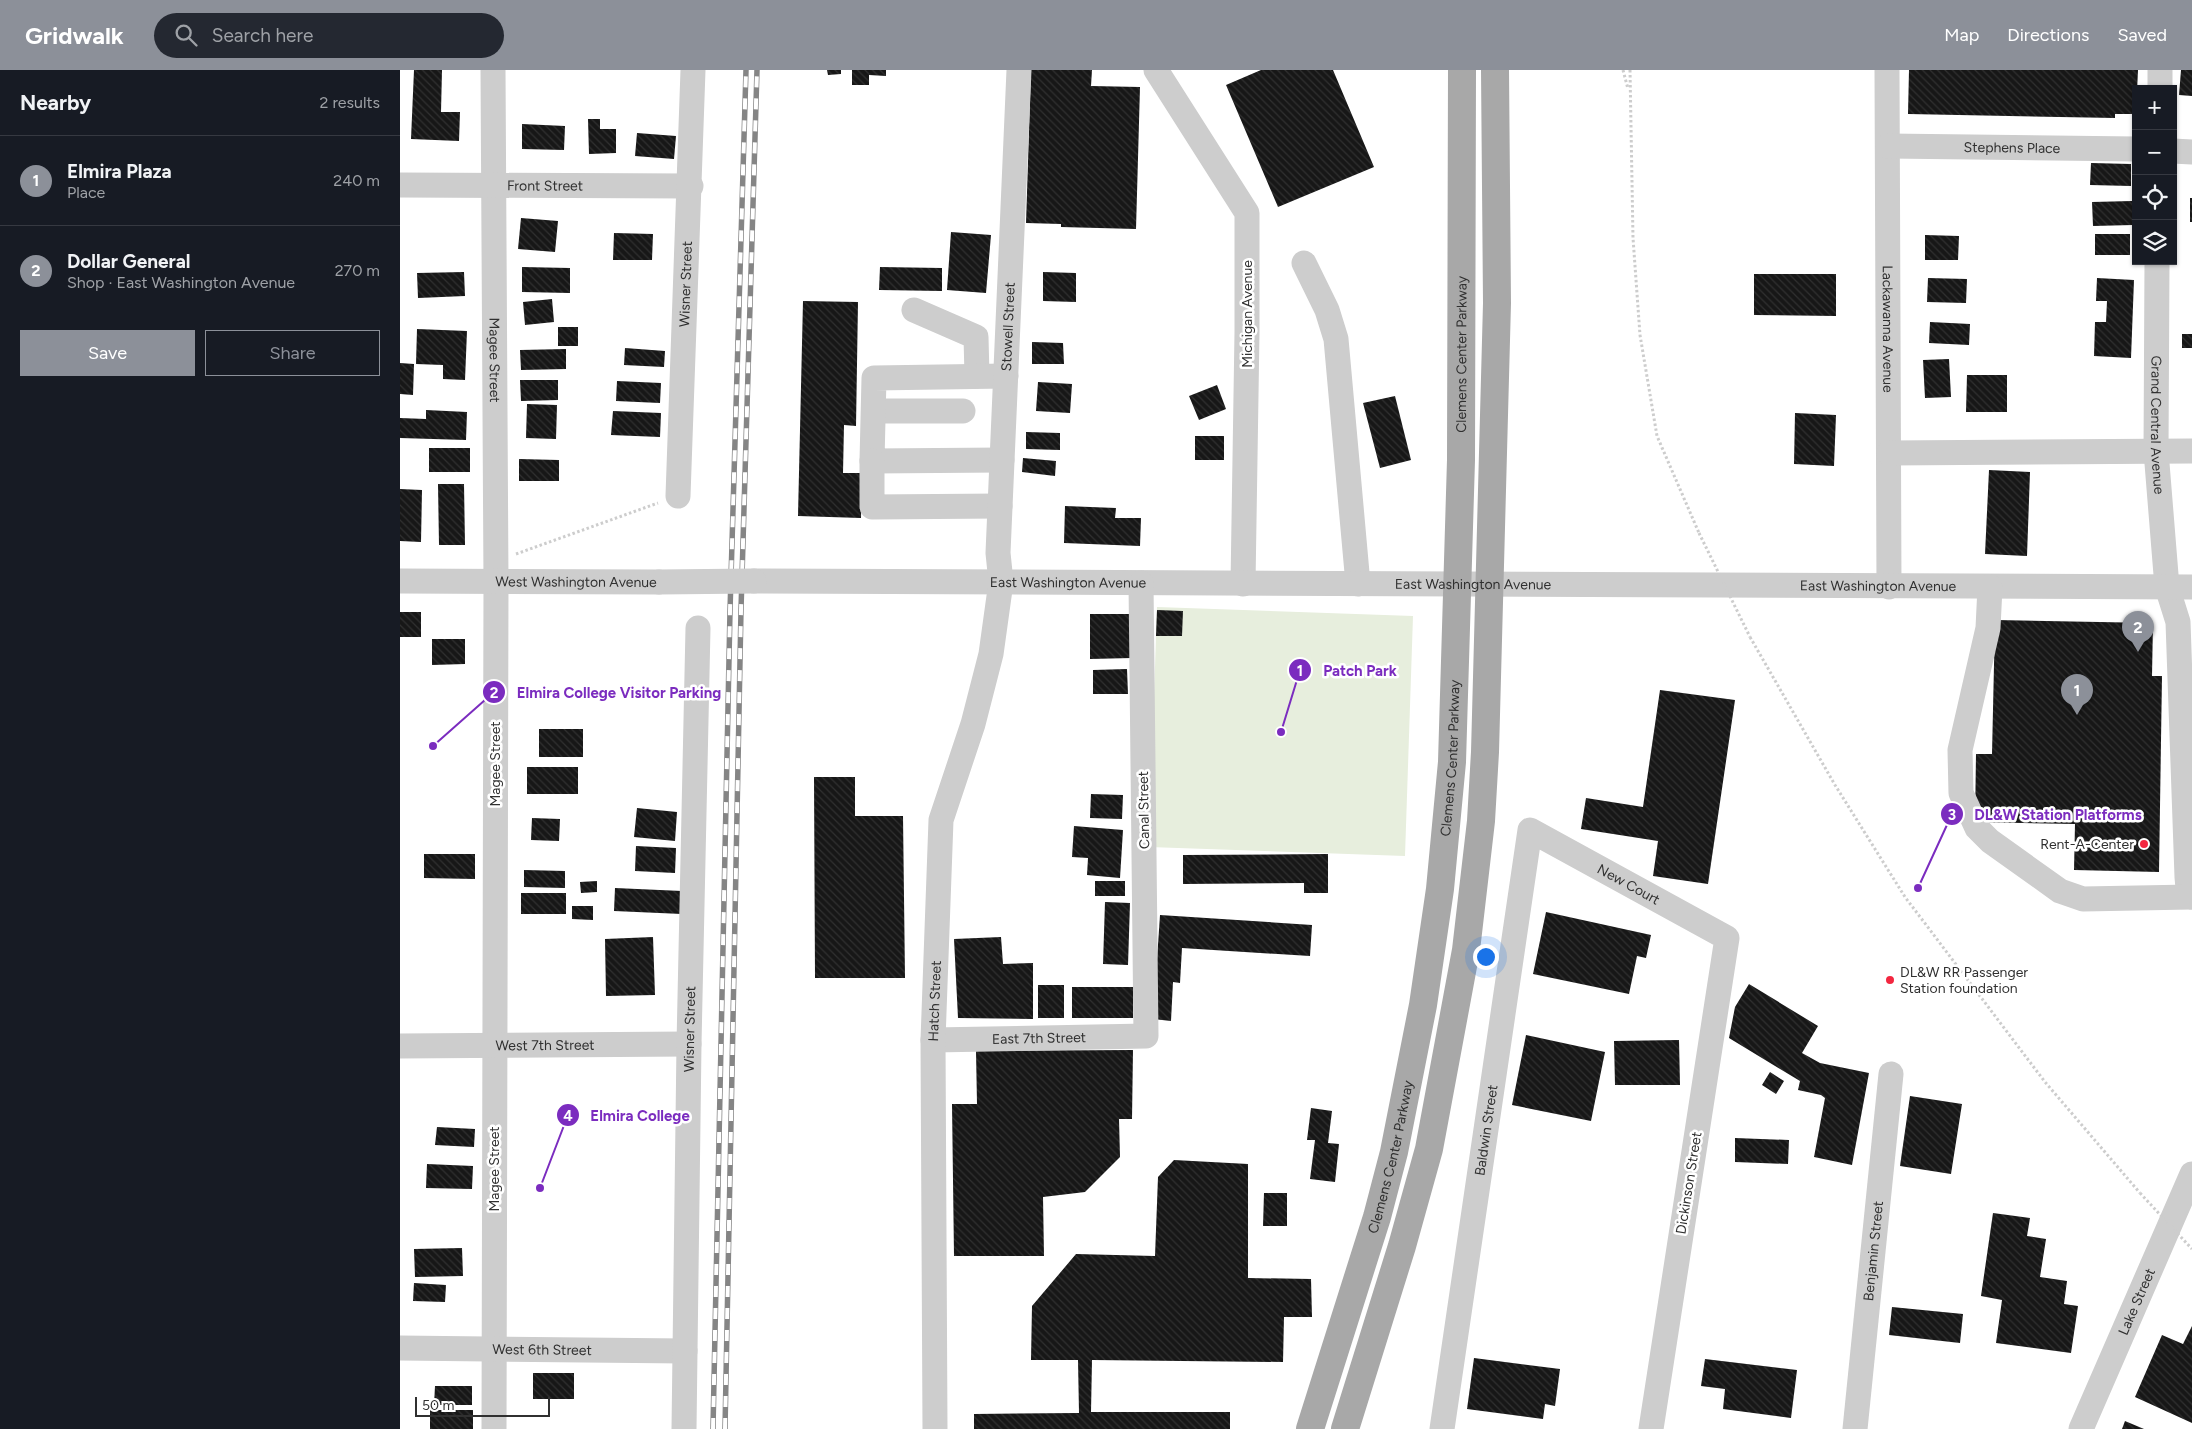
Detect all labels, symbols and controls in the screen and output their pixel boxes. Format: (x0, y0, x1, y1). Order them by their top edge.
search box (154, 13, 504, 58)
text: Gridwalk (25, 21, 124, 50)
icon: search (172, 21, 200, 49)
text: Search here (212, 24, 313, 47)
text: Map (1944, 24, 1979, 46)
text: Directions (2007, 24, 2089, 46)
text: Saved (2117, 24, 2167, 46)
map controls (2132, 85, 2177, 265)
button: + (2132, 85, 2177, 130)
text: Nearby (20, 90, 91, 115)
text: 2 results (320, 93, 380, 112)
button: − (2132, 130, 2177, 175)
street label: Stephens Place (1964, 138, 2061, 157)
text: Elmira Plaza (67, 160, 172, 183)
text: 1 (33, 171, 39, 190)
text: 240 m (333, 171, 380, 190)
button: locate (2132, 175, 2177, 220)
street label: Front Street (507, 177, 583, 194)
text: Place (67, 183, 105, 202)
button: layers (2132, 220, 2177, 265)
street label: Wisner Street (675, 241, 695, 327)
text: Dollar General (67, 250, 191, 273)
street label: Michigan Avenue (1239, 260, 1256, 368)
text: 2 (31, 261, 41, 280)
text: 270 m (335, 261, 380, 280)
street label: Lackawanna Avenue (1879, 265, 1897, 393)
text: Shop · East Washington Avenue (67, 273, 295, 292)
street label: Clemens Center Parkway (1453, 275, 1470, 433)
street label: Stowell Street (997, 282, 1018, 372)
street label: Magee Street (486, 317, 503, 403)
button: Save (20, 330, 195, 376)
button: Share (205, 330, 380, 376)
street label: Grand Central Avenue (2147, 356, 2168, 495)
street label: West Washington Avenue (495, 573, 657, 590)
street label: East Washington Avenue (990, 573, 1147, 591)
street label: East Washington Avenue (1395, 575, 1552, 593)
street label: East Washington Avenue (1800, 577, 1957, 595)
pin: 2 (2122, 611, 2154, 652)
callout: Patch Park (1288, 655, 1407, 685)
text: 1 (1297, 662, 1303, 680)
text: Patch Park (1323, 662, 1397, 680)
pin: 1 (2061, 674, 2093, 715)
callout: Elmira College Visitor Parking (481, 677, 731, 707)
street label: Clemens Center Parkway (1437, 679, 1463, 837)
text: 2 (490, 684, 499, 702)
text: Elmira College Visitor Parking (517, 684, 721, 702)
street label: Magee Street (487, 721, 504, 807)
street label: Canal Street (1135, 771, 1153, 849)
callout: DL&W Station Platforms (1940, 799, 2152, 829)
text: 3 (1948, 806, 1956, 824)
text: DL&W Station Platforms (1974, 806, 2142, 824)
place label: Rent-A-Center (2040, 836, 2134, 853)
marker: Rent-A-Center (2138, 838, 2150, 850)
street label: New Court (1594, 860, 1663, 908)
your location (1473, 944, 1499, 970)
street label: Hatch Street (924, 960, 944, 1042)
place label: DL&W RR Passenger Station foundation (1900, 964, 2028, 997)
marker: DL&W RR Passenger Station foundation (1884, 974, 1896, 986)
street label: Wisner Street (680, 986, 699, 1072)
street label: East 7th Street (992, 1029, 1086, 1047)
street label: West 7th Street (495, 1036, 595, 1054)
street label: Clemens Center Parkway (1364, 1078, 1417, 1236)
street label: Baldwin Street (1471, 1084, 1501, 1177)
callout: Elmira College (555, 1100, 699, 1130)
text: 4 (563, 1107, 573, 1125)
text: Elmira College (590, 1107, 690, 1125)
street label: Magee Street (486, 1126, 503, 1212)
street label: Dickinson Street (1673, 1131, 1705, 1235)
street label: Benjamin Street (1860, 1200, 1887, 1302)
street label: Lake Street (2114, 1265, 2159, 1338)
street label: West 6th Street (492, 1340, 592, 1359)
scale bar (415, 1394, 550, 1417)
text: 50 m (422, 1397, 454, 1414)

